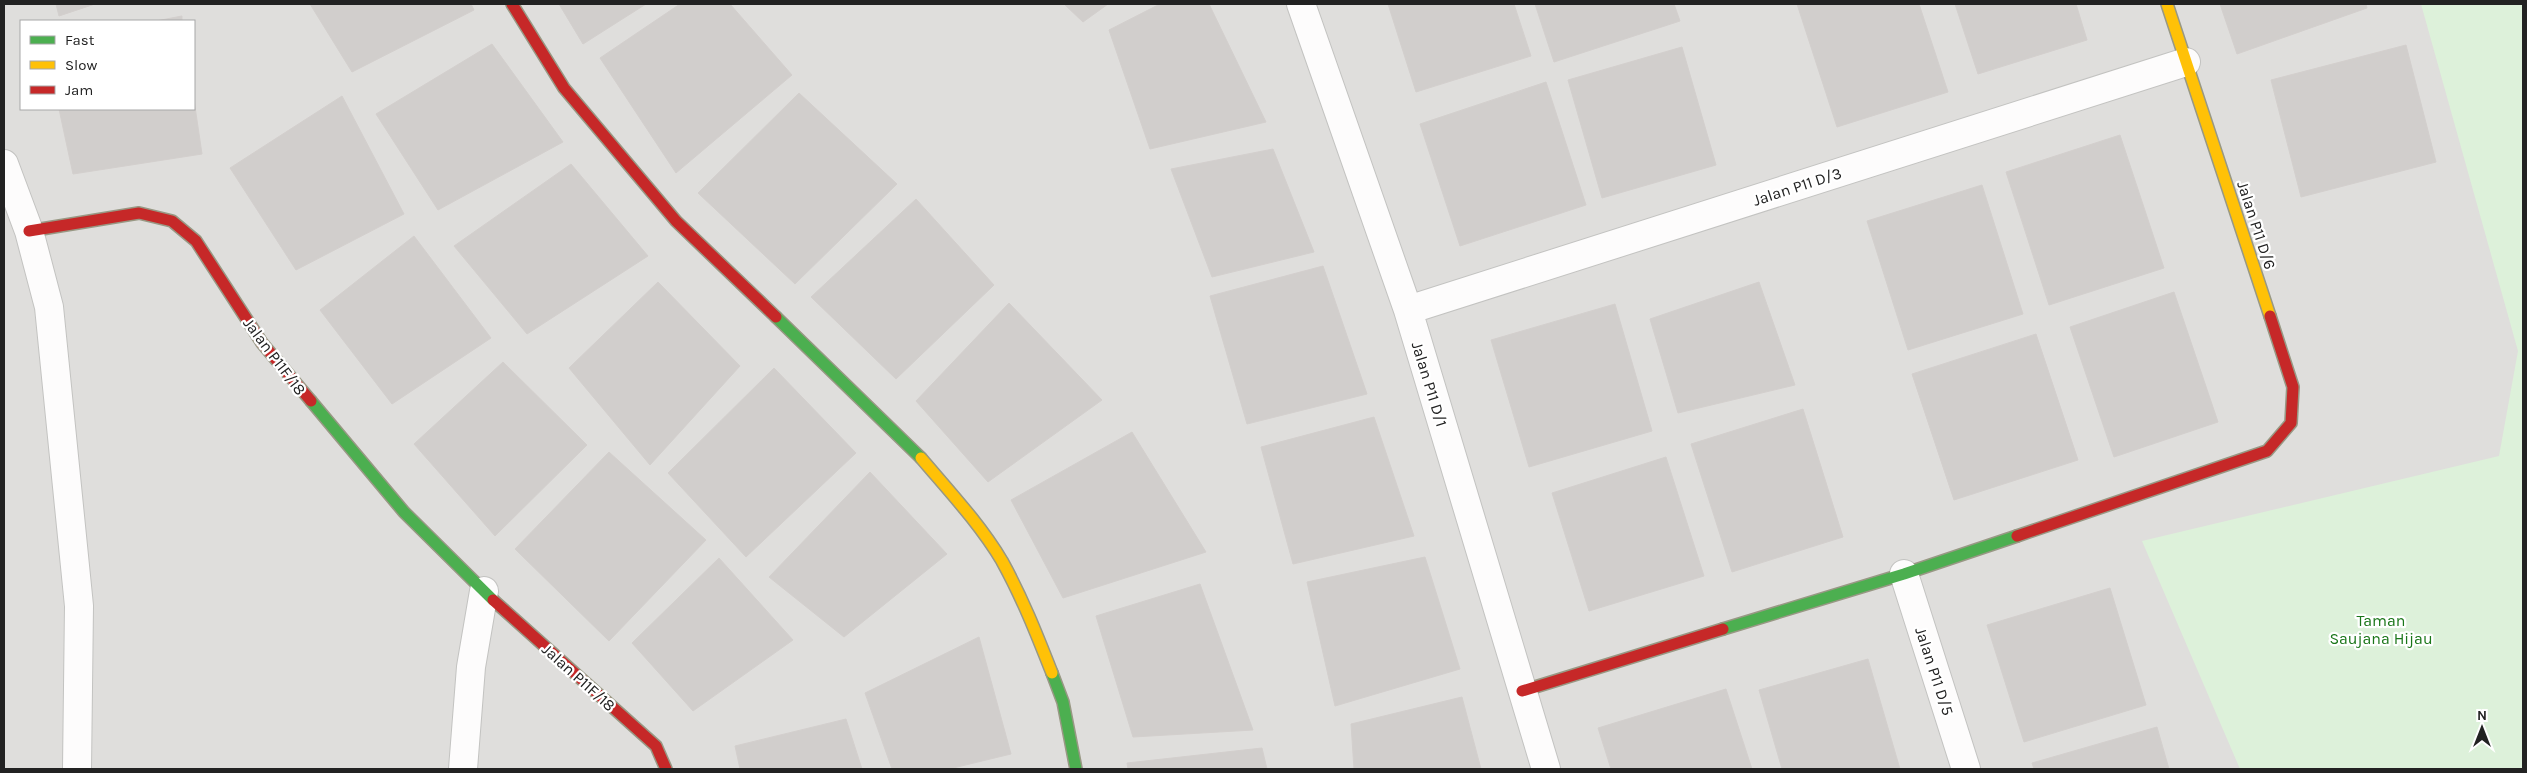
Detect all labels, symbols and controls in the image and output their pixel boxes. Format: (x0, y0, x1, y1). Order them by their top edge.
legend (20, 20, 195, 110)
text: Fast (65, 31, 95, 49)
text: Slow (65, 56, 97, 74)
text: Jam (65, 81, 93, 99)
street label: Jalan P11 D/3 (1750, 163, 1844, 210)
street label: Jalan P11 D/6 (2233, 179, 2280, 272)
street label: Jalan P11F/18 (239, 314, 310, 399)
street label: Jalan P11 D/1 (1408, 339, 1451, 429)
park label: Taman Saujana Hijau (2329, 611, 2433, 648)
street label: Jalan P11 D/5 (1911, 625, 1958, 718)
street label: Jalan P11F/18 (538, 640, 619, 715)
north arrow (2457, 703, 2507, 753)
text: N (2477, 707, 2487, 724)

